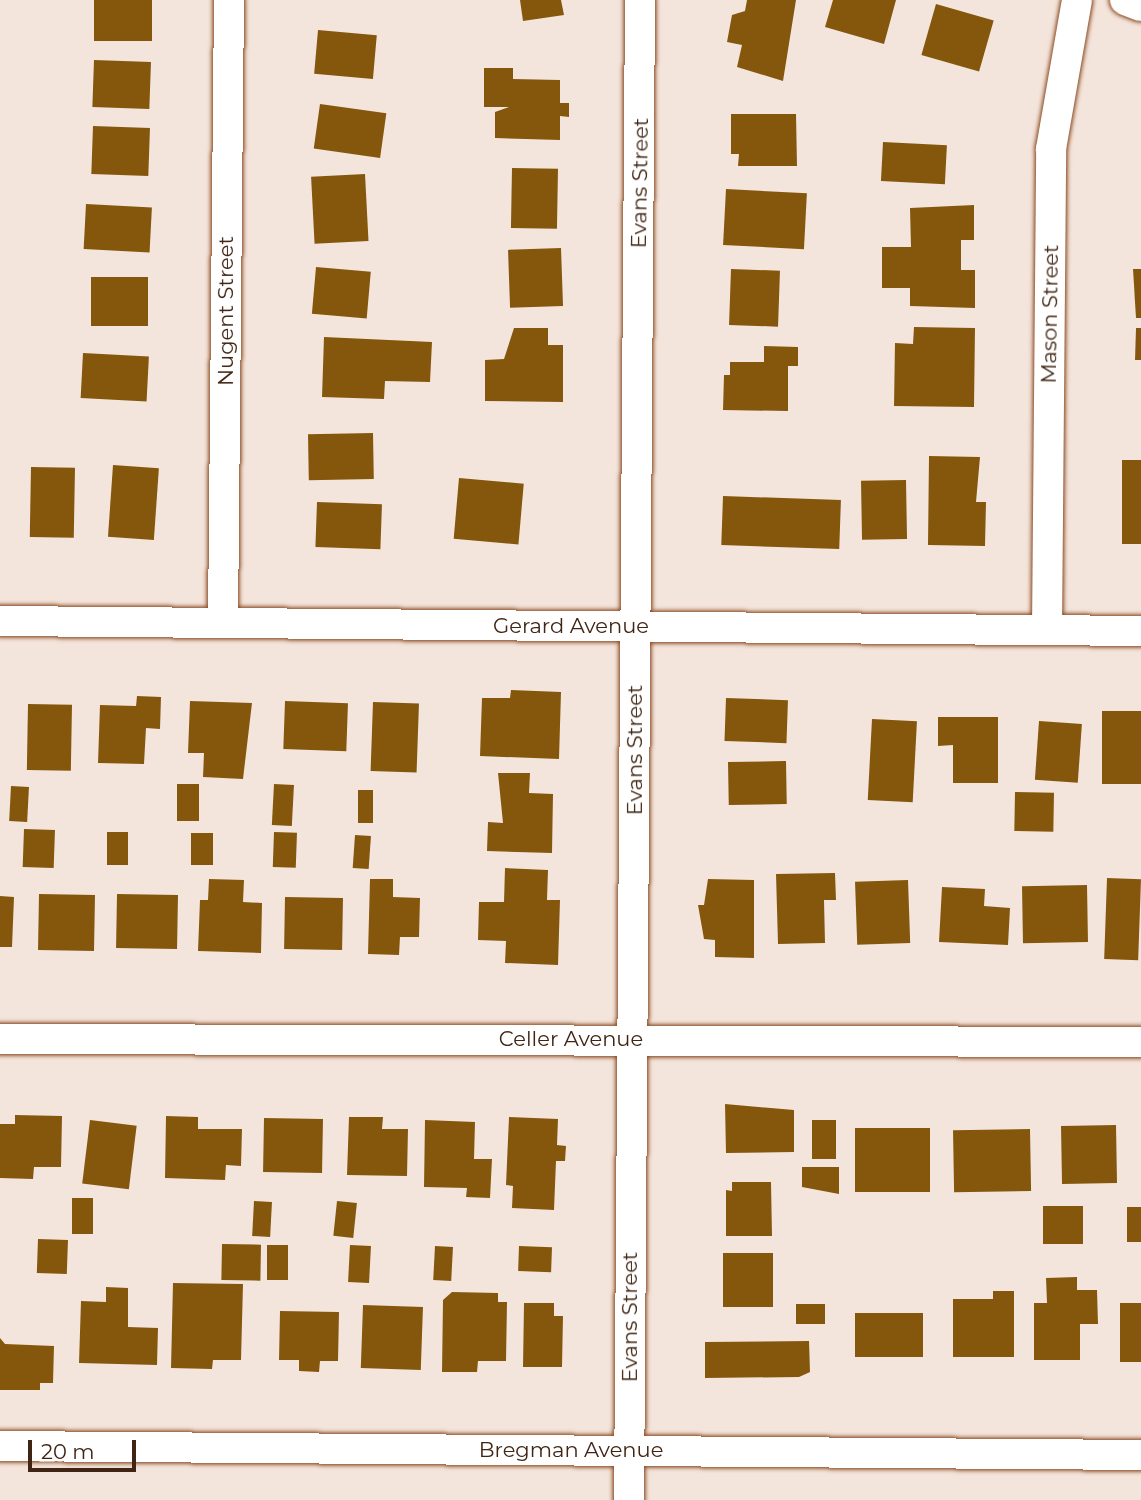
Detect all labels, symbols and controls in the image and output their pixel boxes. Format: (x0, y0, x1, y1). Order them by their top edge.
street label: Evans Street (626, 117, 654, 249)
street label: Nugent Street (213, 236, 239, 386)
street label: Mason Street (1036, 244, 1064, 384)
street label: Gerard Avenue (493, 613, 649, 639)
street label: Evans Street (622, 685, 648, 815)
street label: Celler Avenue (499, 1026, 643, 1052)
street label: Evans Street (617, 1252, 643, 1382)
scale bar (32, 1426, 140, 1470)
street label: Bregman Avenue (479, 1437, 663, 1463)
text: 20 m (41, 1439, 95, 1464)

